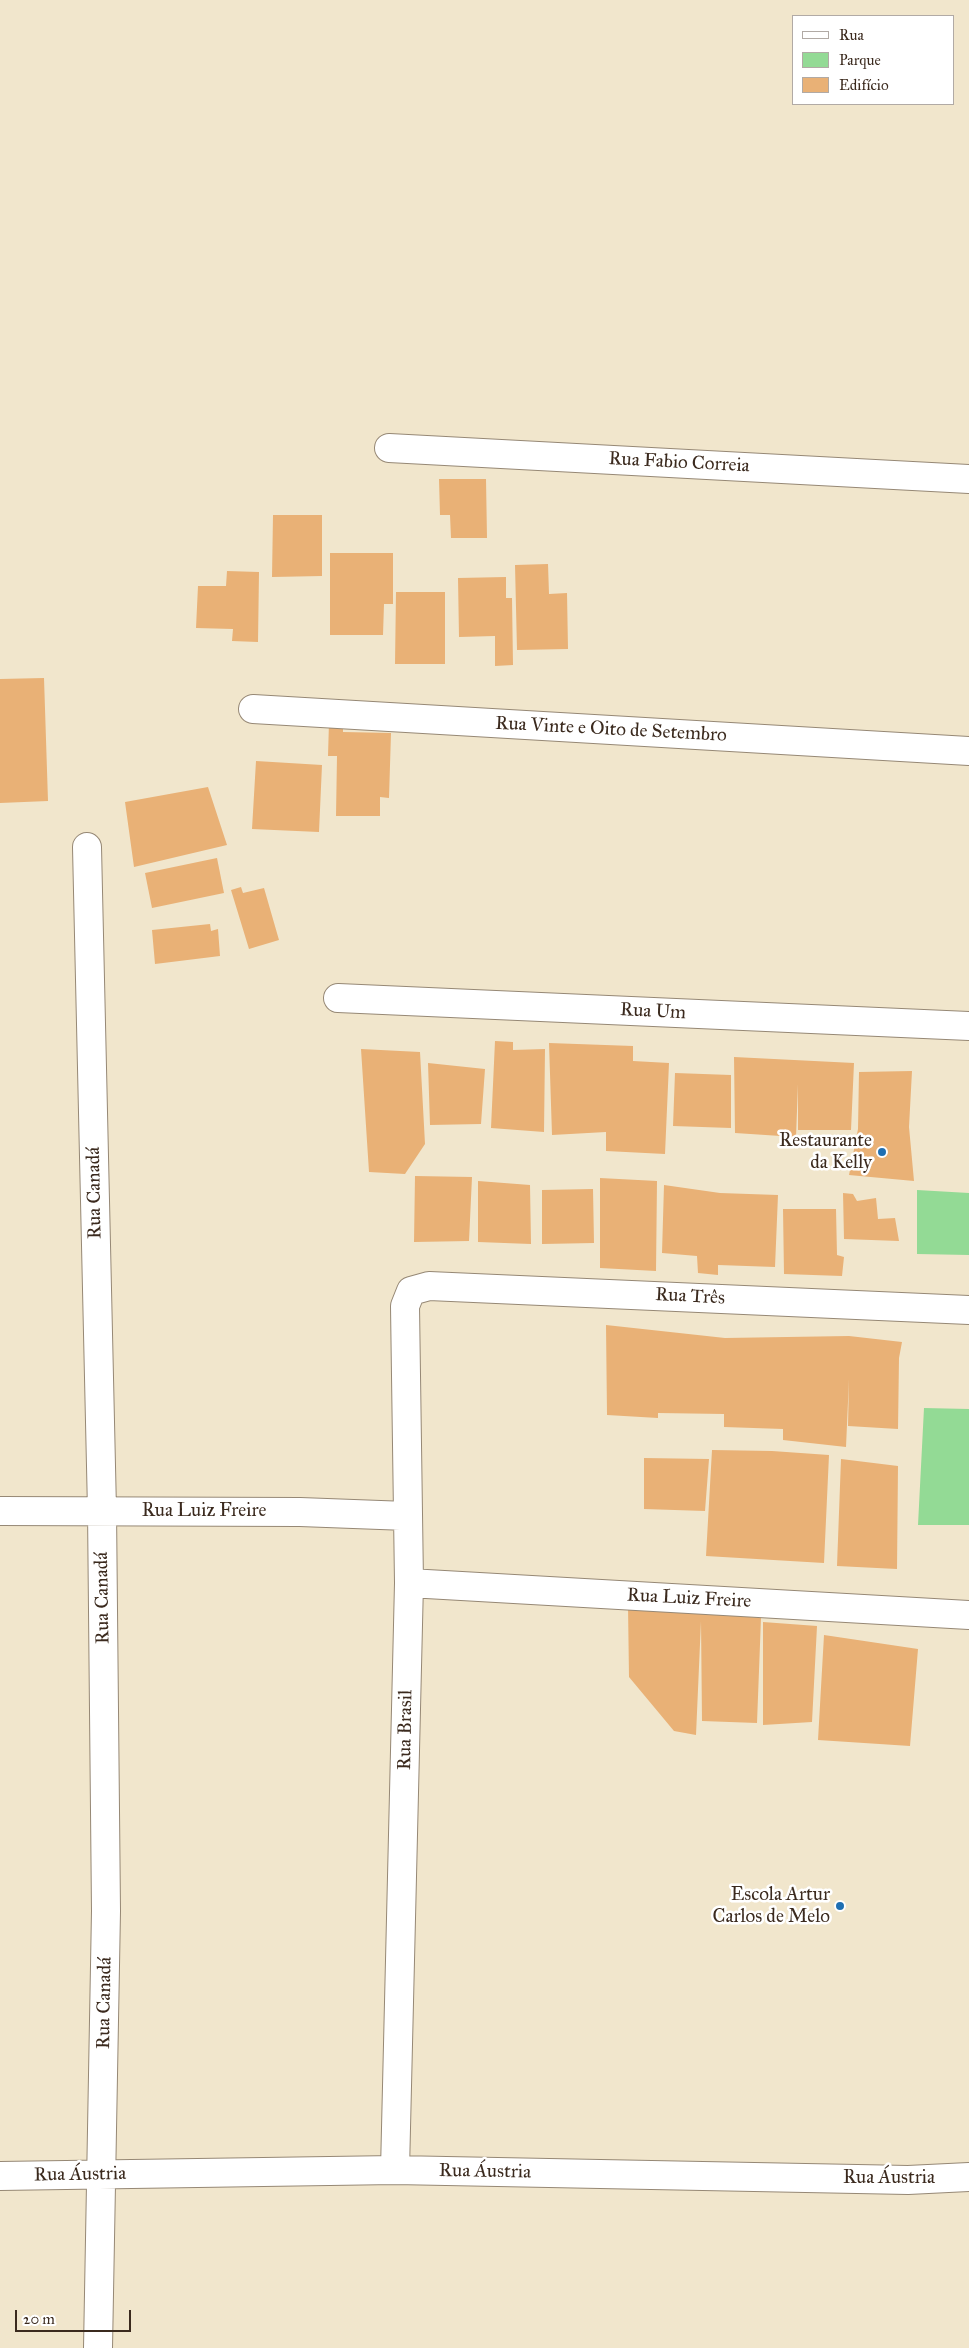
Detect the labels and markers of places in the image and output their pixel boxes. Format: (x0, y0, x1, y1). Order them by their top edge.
place label: Restaurante da Kelly (779, 1130, 872, 1174)
marker: Restaurante da Kelly (876, 1146, 888, 1158)
place label: Escola Artur Carlos de Melo (713, 1884, 830, 1928)
marker: Escola Artur Carlos de Melo (834, 1900, 846, 1912)

